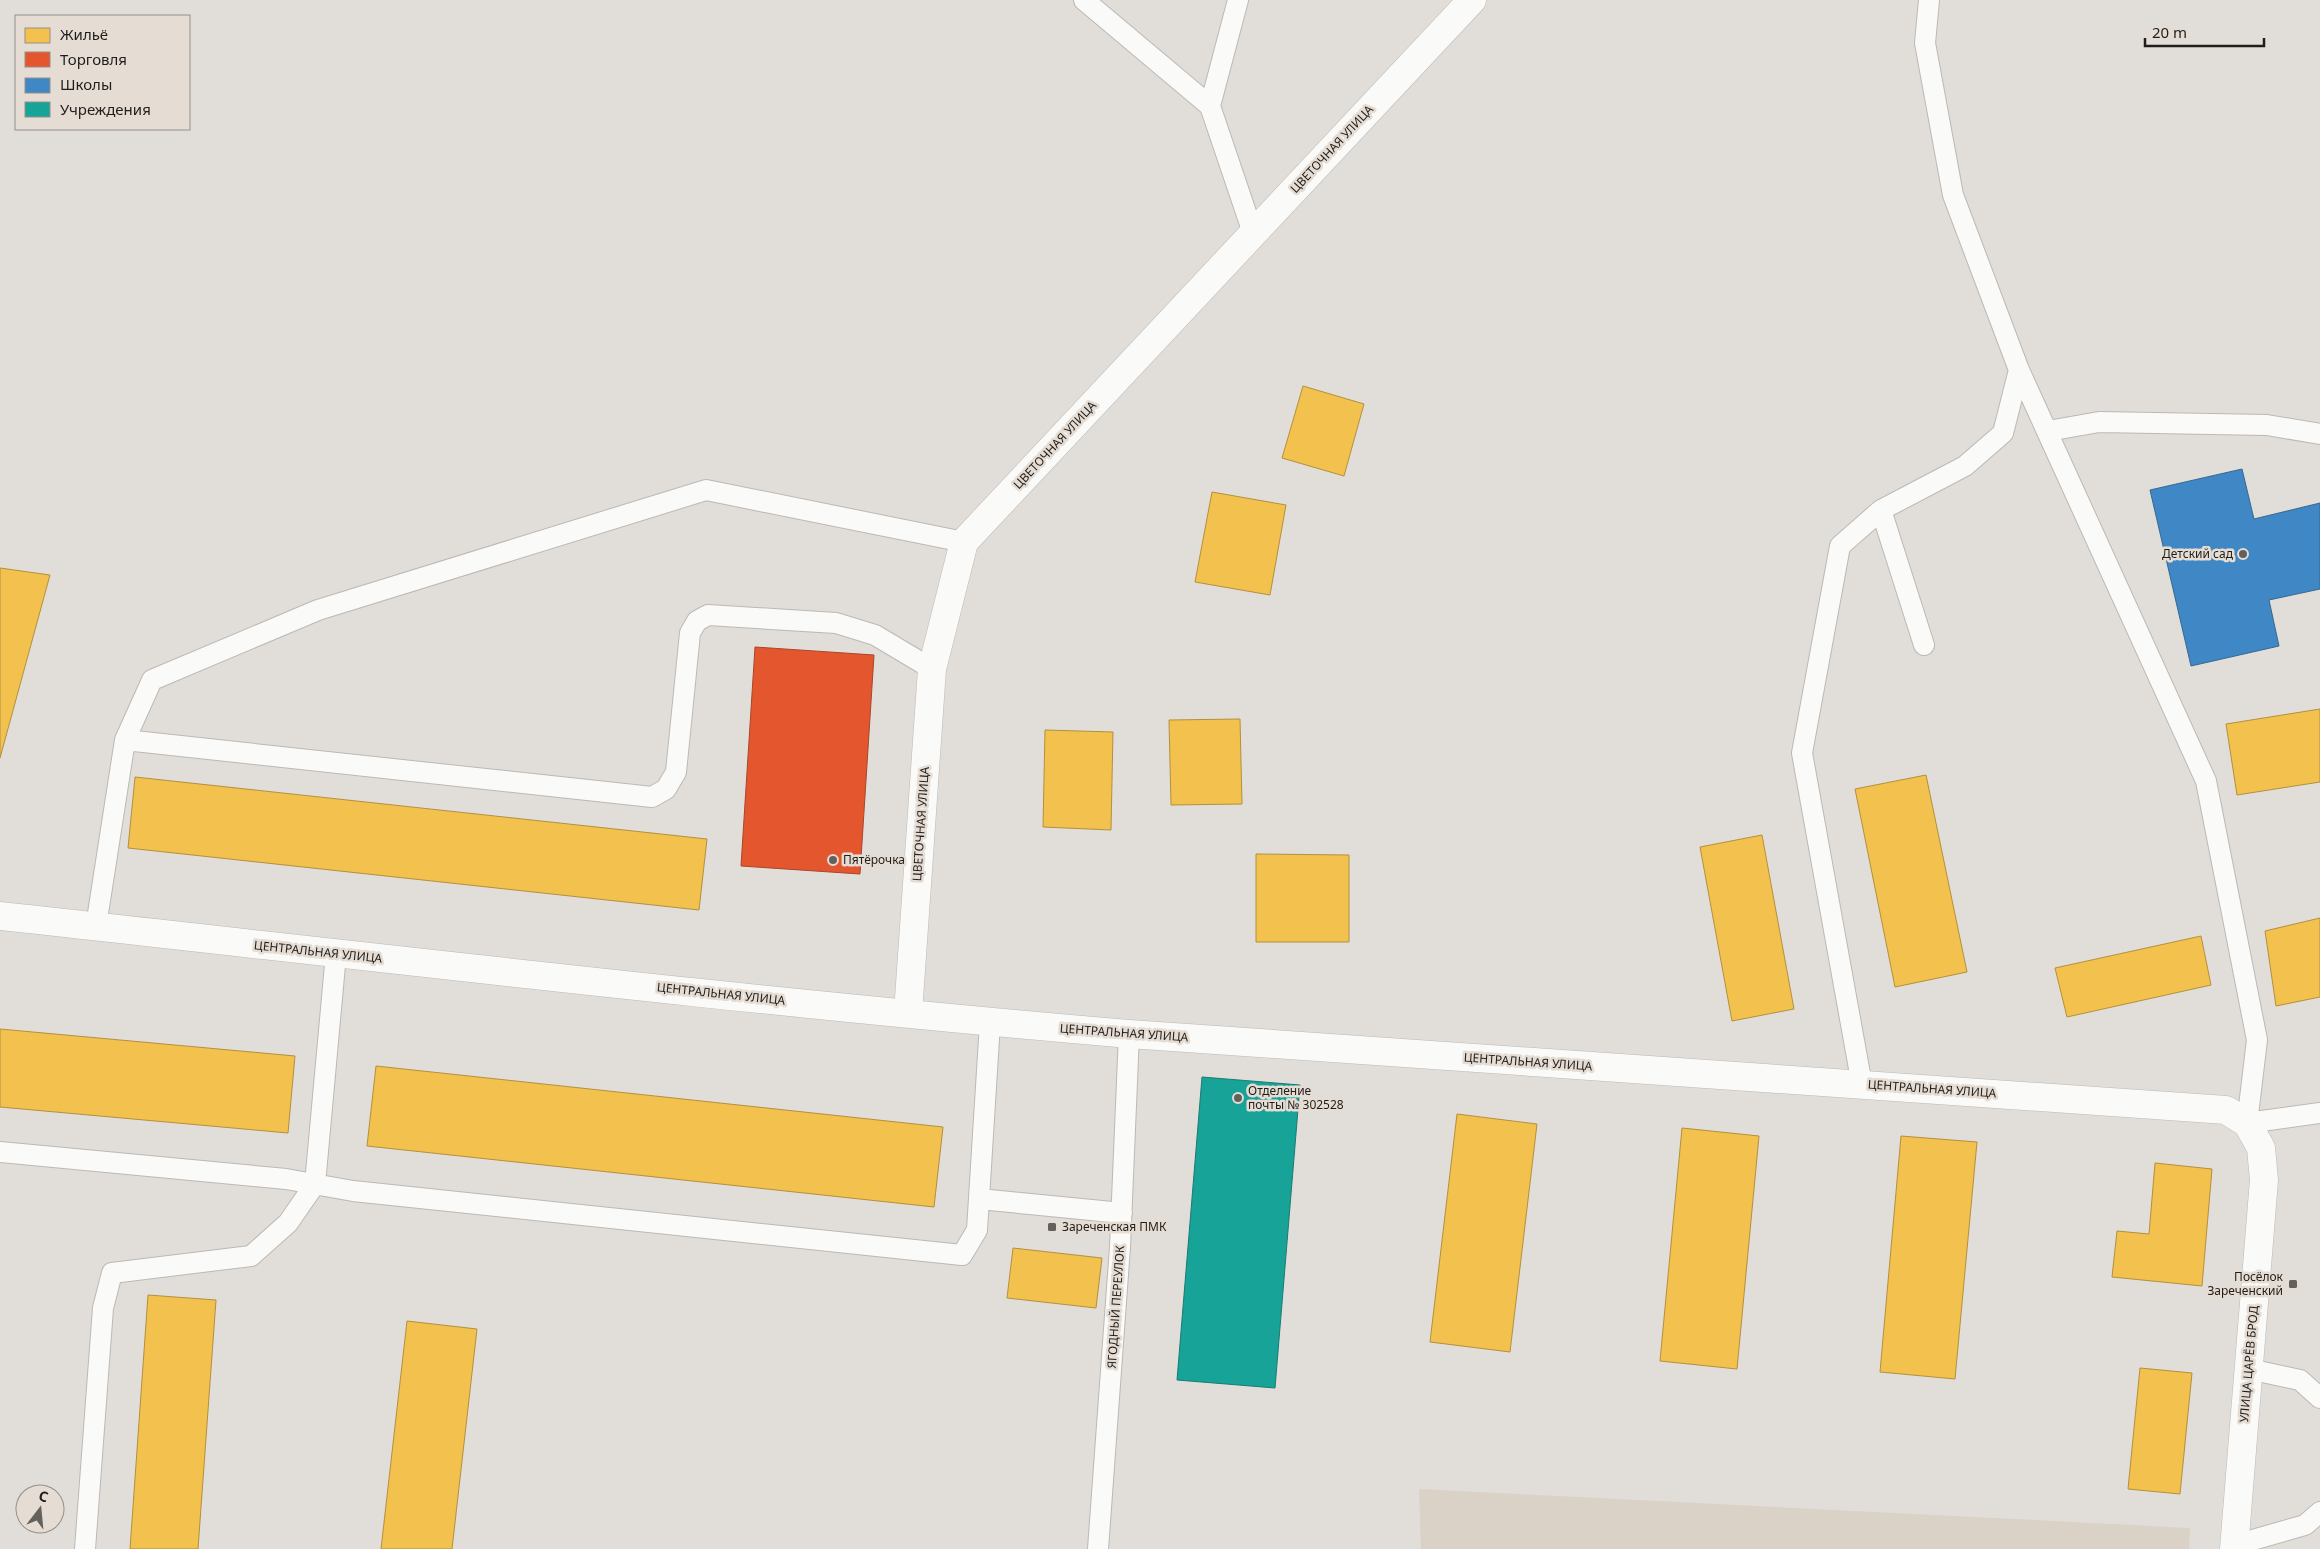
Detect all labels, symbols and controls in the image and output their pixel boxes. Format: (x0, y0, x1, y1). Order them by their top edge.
legend (15, 15, 190, 130)
scale bar (2145, 15, 2264, 47)
text: 20 m (2152, 22, 2187, 42)
text: Жильё (60, 24, 108, 44)
text: Торговля (60, 49, 127, 69)
text: Школы (60, 74, 112, 94)
text: Учреждения (60, 99, 151, 119)
street label: ЦВЕТОЧНАЯ УЛИЦА (1286, 101, 1377, 196)
street label: ЦВЕТОЧНАЯ УЛИЦА (1009, 397, 1100, 492)
place label: Детский сад (2162, 545, 2234, 562)
marker: Детский сад (2237, 548, 2249, 560)
street label: ЦВЕТОЧНАЯ УЛИЦА (908, 766, 933, 882)
place label: Пятёрочка (843, 851, 905, 868)
marker: Пятёрочка (827, 854, 839, 866)
street label: ЦЕНТРАЛЬНАЯ УЛИЦА (253, 936, 383, 967)
street label: ЦЕНТРАЛЬНАЯ УЛИЦА (656, 978, 786, 1009)
street label: ЦЕНТРАЛЬНАЯ УЛИЦА (1059, 1020, 1189, 1045)
street label: ЦЕНТРАЛЬНАЯ УЛИЦА (1463, 1049, 1593, 1074)
street label: ЦЕНТРАЛЬНАЯ УЛИЦА (1867, 1076, 1997, 1101)
place label: Отделение почты № 302528 (1248, 1082, 1344, 1113)
marker: Отделение почты № 302528 (1232, 1092, 1244, 1104)
place label: Зареченская ПМК (1062, 1218, 1167, 1235)
marker: Зареченская ПМК (1046, 1221, 1058, 1233)
street label: ЯГОДНЫЙ ПЕРЕУЛОК (1103, 1244, 1128, 1369)
place label: Посёлок Зареченский (2207, 1268, 2284, 1299)
marker: Посёлок Зареченский (2287, 1278, 2299, 1290)
street label: УЛИЦА ЦАРЁВ БРОД (2235, 1305, 2262, 1423)
north arrow (15, 1484, 65, 1534)
text: С (37, 1486, 51, 1506)

